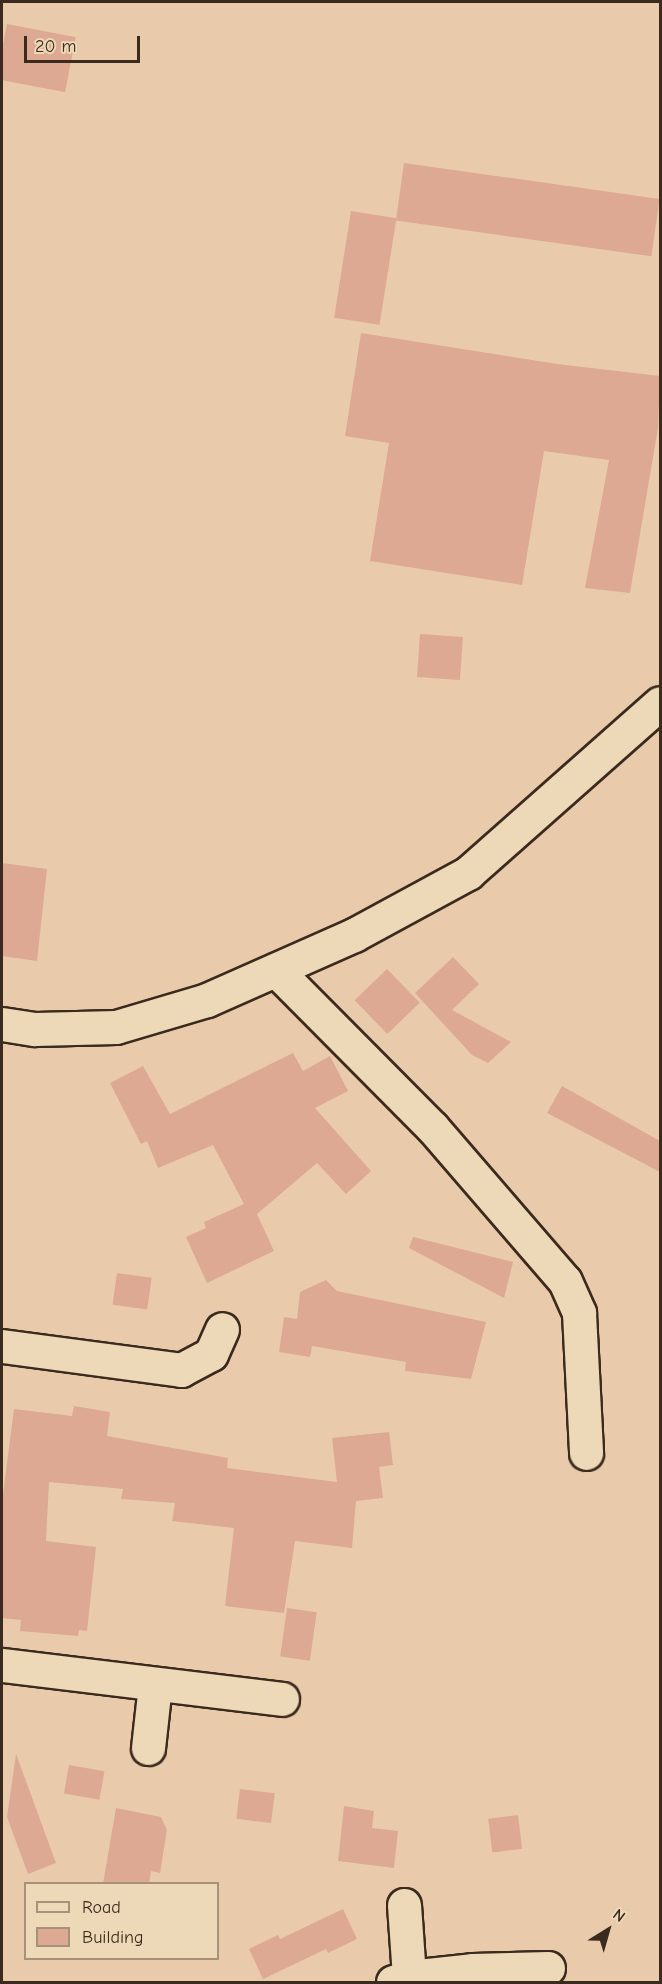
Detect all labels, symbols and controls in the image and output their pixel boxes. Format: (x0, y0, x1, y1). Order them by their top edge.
scale bar (27, 24, 142, 62)
text: 20 m (35, 36, 76, 57)
legend (24, 1882, 219, 1960)
text: Road (82, 1897, 121, 1918)
north arrow (578, 1900, 638, 1960)
text: N (609, 1905, 628, 1926)
text: Building (82, 1927, 144, 1948)

